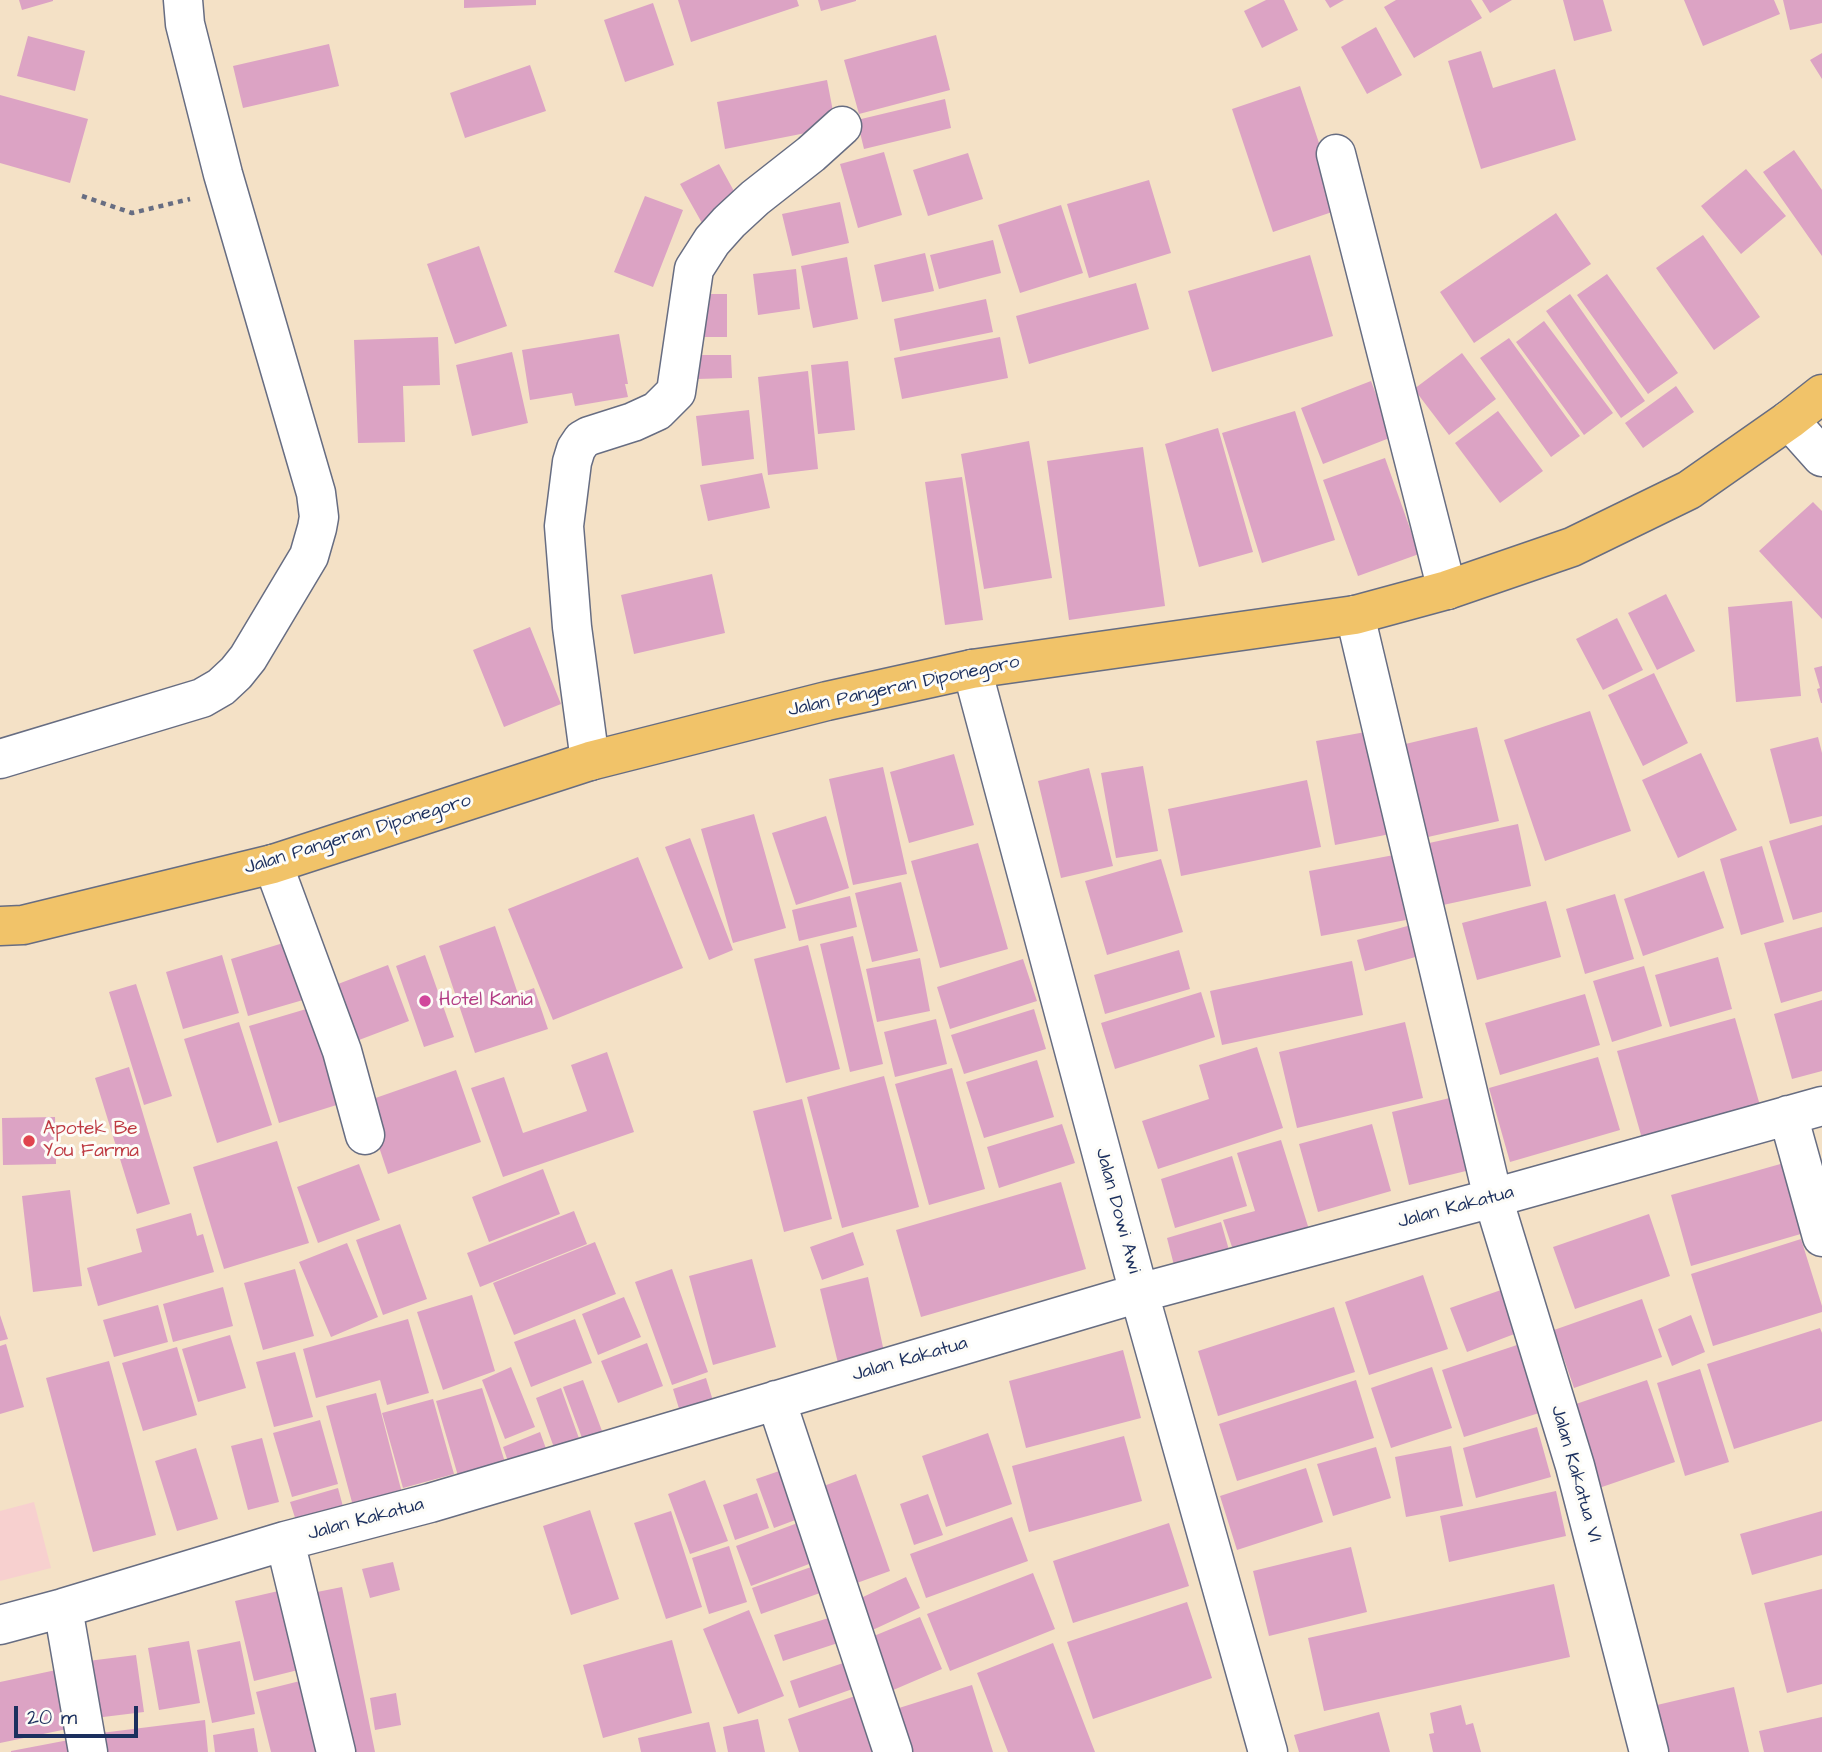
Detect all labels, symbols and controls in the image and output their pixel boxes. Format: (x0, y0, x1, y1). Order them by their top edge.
street label: Jalan Pangeran Diponegoro (786, 651, 1022, 723)
street label: Jalan Pangeran Diponegoro (242, 790, 474, 880)
place label: Hotel Kania (439, 990, 533, 1012)
marker: Hotel Kania (417, 993, 433, 1009)
place label: Apotek Be You Farma (43, 1119, 139, 1163)
marker: Apotek Be You Farma (21, 1133, 37, 1149)
street label: Jalan Dowi Awi (1089, 1146, 1145, 1276)
street label: Jalan Kakatua (1396, 1182, 1516, 1234)
street label: Jalan Kakatua (850, 1333, 970, 1387)
street label: Jalan Kakatua VI (1545, 1403, 1605, 1545)
street label: Jalan Kakatua (306, 1494, 426, 1546)
scale bar (18, 1692, 142, 1736)
text: 20 m (27, 1703, 77, 1732)

